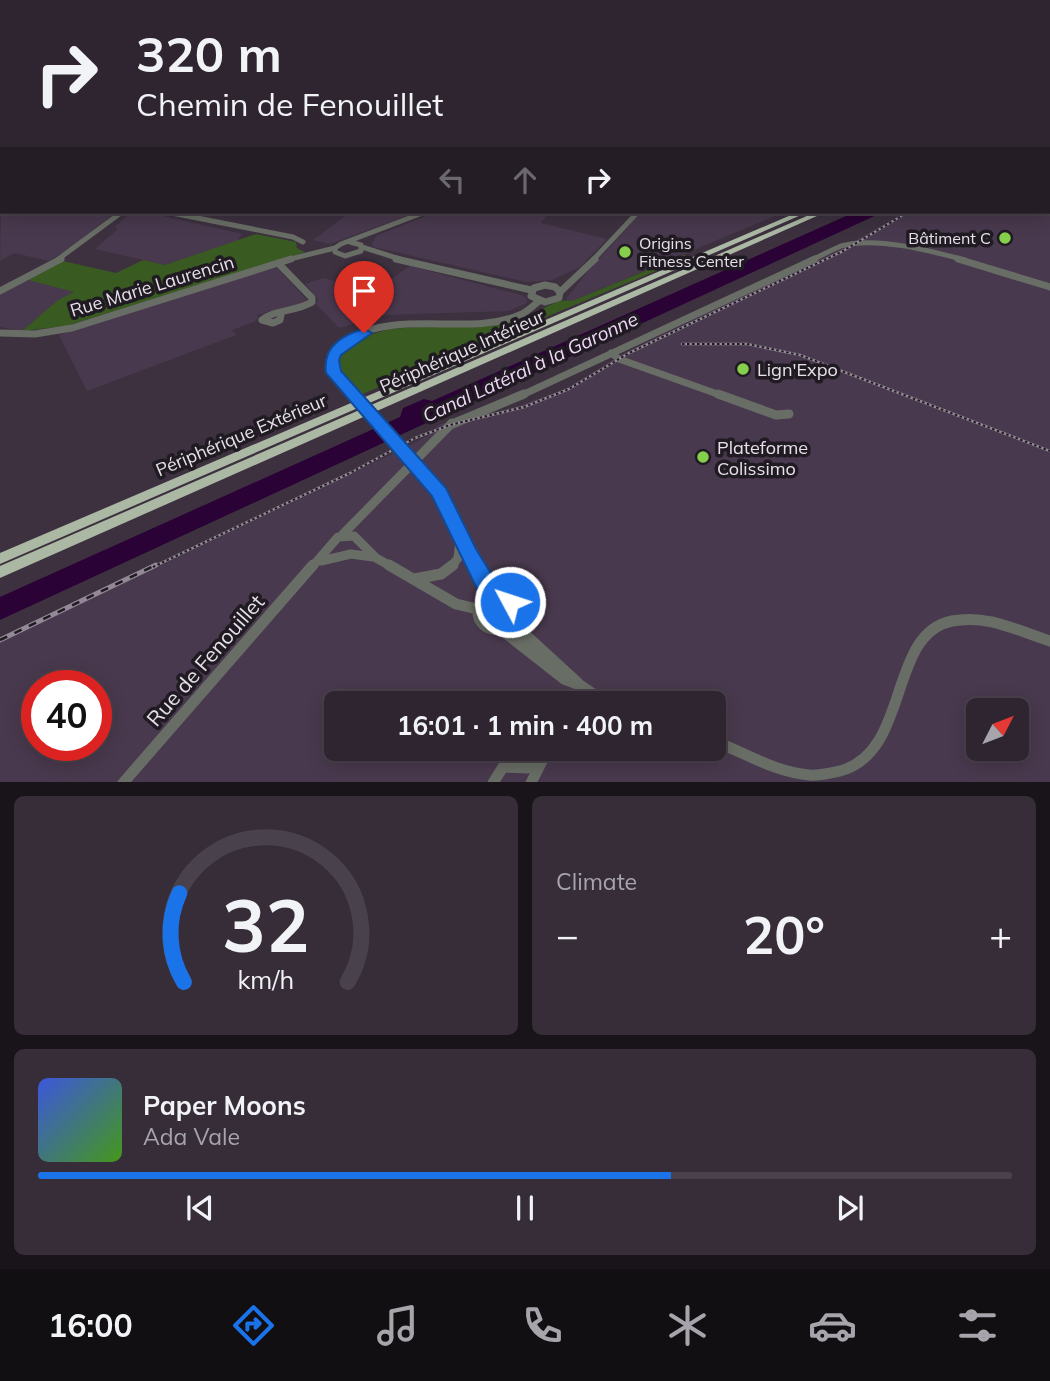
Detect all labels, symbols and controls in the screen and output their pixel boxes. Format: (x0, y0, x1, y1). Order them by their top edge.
text: 320 m (136, 23, 282, 84)
icon: right (21, 28, 112, 119)
text: Chemin de Fenouillet (136, 84, 444, 124)
icon: left (433, 161, 471, 199)
icon: ahead (506, 161, 544, 199)
icon: right (579, 161, 617, 199)
place label: Bâtiment C (908, 228, 991, 248)
marker: Bâtiment C (997, 230, 1013, 246)
place label: Origins Fitness Center (639, 233, 744, 271)
marker: Origins Fitness Center (617, 244, 633, 260)
street label: Rue Marie Laurencin (67, 250, 237, 322)
pin (334, 261, 394, 333)
icon: arrive (345, 272, 383, 310)
street label: Périphérique Intérieur (376, 304, 549, 398)
water label: Canal Latéral à la Garonne (418, 306, 642, 428)
place label: Lign'Expo (757, 358, 838, 381)
marker: Lign'Expo (735, 361, 751, 377)
street label: Périphérique Extérieur (152, 388, 330, 481)
place label: Plateforme Colissimo (717, 436, 808, 480)
marker: Plateforme Colissimo (695, 449, 711, 465)
position arrow (473, 565, 547, 639)
street label: Rue de Fenouillet (141, 589, 269, 731)
speed limit sign: 40 (21, 670, 112, 761)
north arrow (966, 698, 1029, 761)
map controls (966, 698, 1029, 761)
text: 16:01 · 1 min · 400 m (397, 709, 653, 742)
text: Climate (556, 867, 637, 896)
text: 32 (222, 879, 310, 970)
text: 20° (743, 902, 825, 967)
text: − (556, 911, 579, 959)
text: + (989, 911, 1012, 959)
text: km/h (238, 963, 294, 994)
text: Paper Moons (143, 1089, 306, 1122)
text: Ada Vale (143, 1122, 240, 1151)
icon: previous (181, 1189, 219, 1227)
icon: pause (506, 1189, 544, 1227)
icon: next (831, 1189, 869, 1227)
icon: directions (229, 1301, 278, 1350)
icon: music (373, 1301, 422, 1350)
icon: phone (518, 1301, 567, 1350)
icon: climate (663, 1301, 712, 1350)
icon: car (808, 1301, 857, 1350)
icon: filters (953, 1301, 1002, 1350)
text: 16:00 (48, 1305, 133, 1345)

